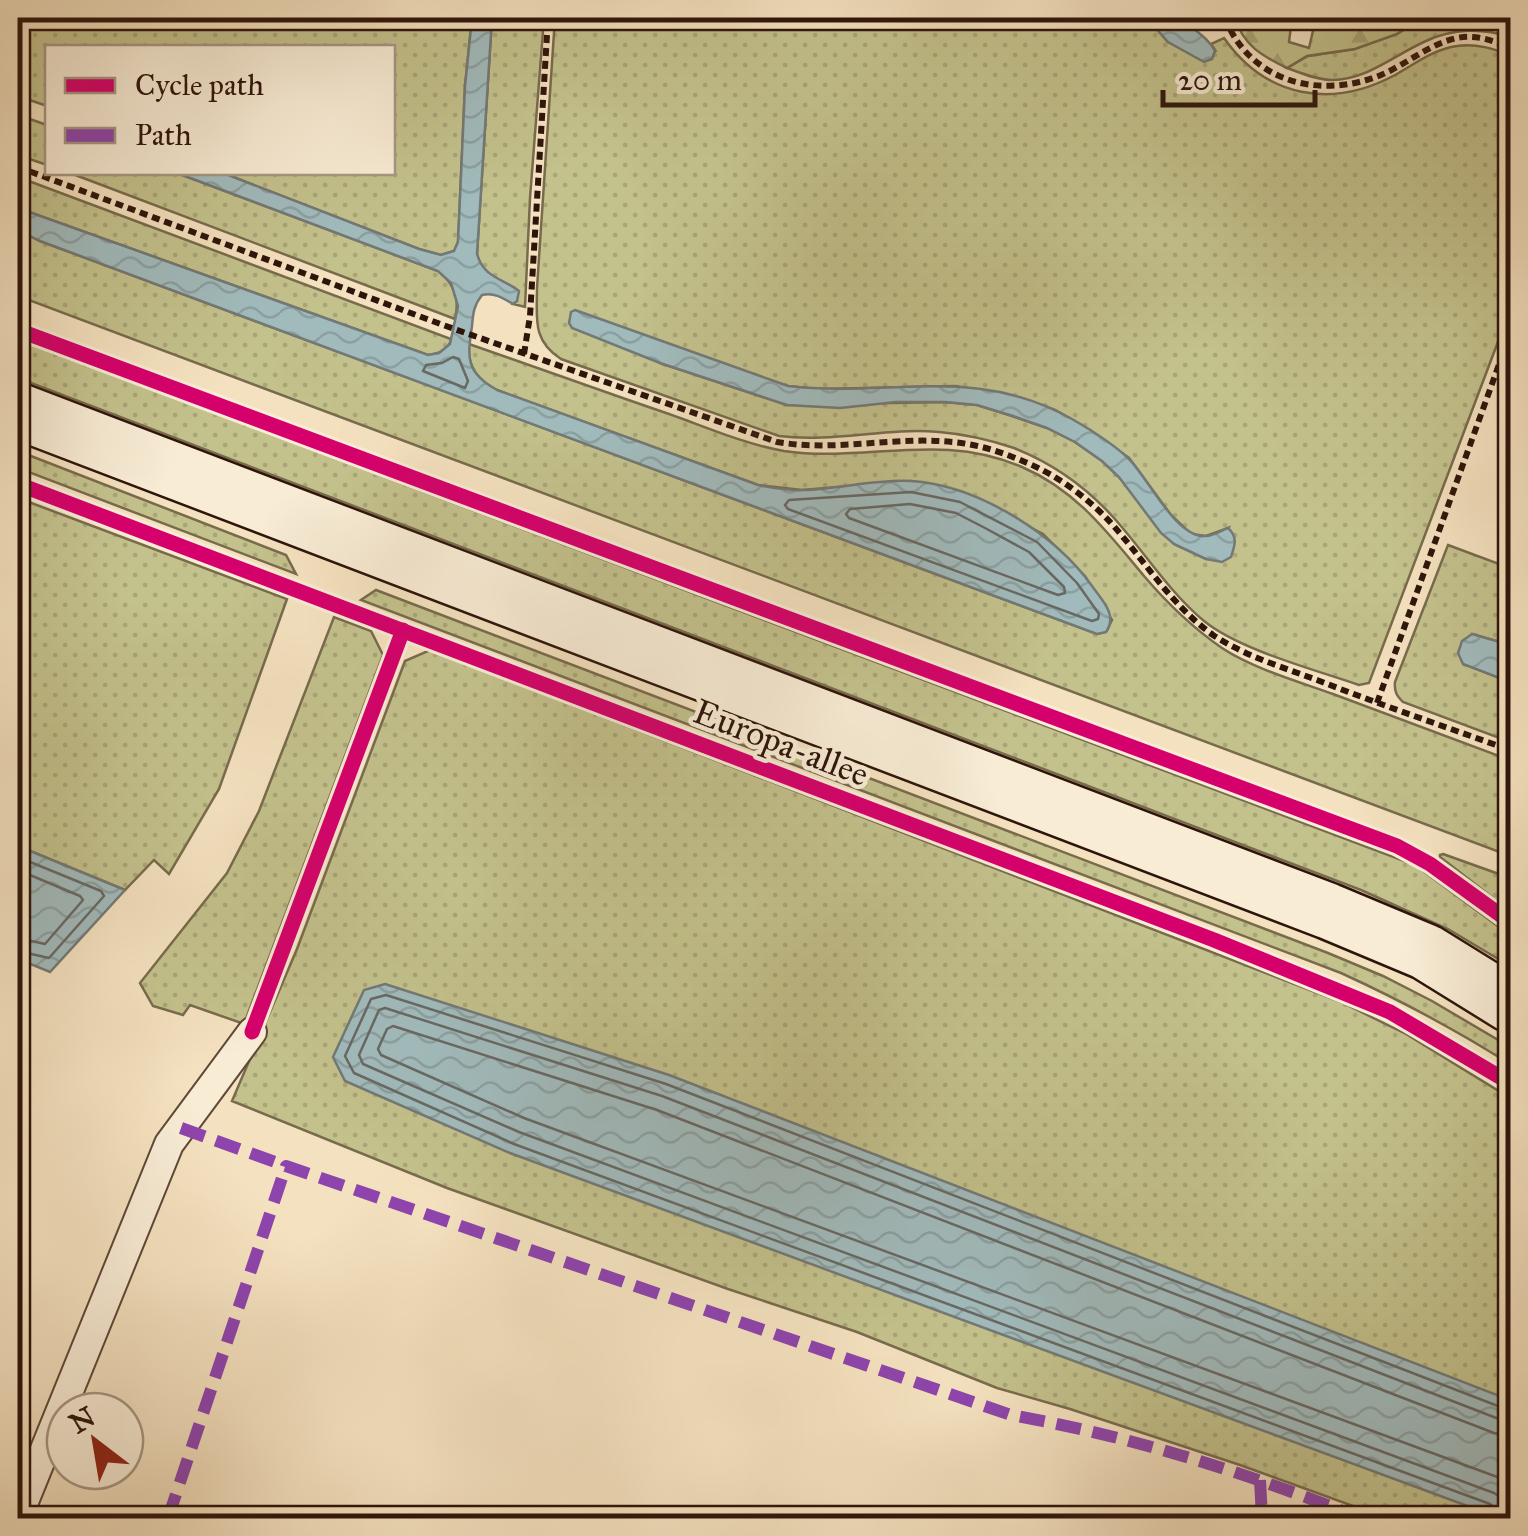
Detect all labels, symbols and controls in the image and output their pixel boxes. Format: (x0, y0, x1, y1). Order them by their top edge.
legend (45, 45, 395, 175)
scale bar (1163, 45, 1316, 107)
text: 20 m (1178, 62, 1242, 98)
text: Cycle path (135, 67, 264, 103)
text: Path (135, 117, 192, 153)
street label: Europa-allee (687, 690, 875, 796)
north arrow (45, 1391, 145, 1491)
text: N (63, 1399, 102, 1441)

